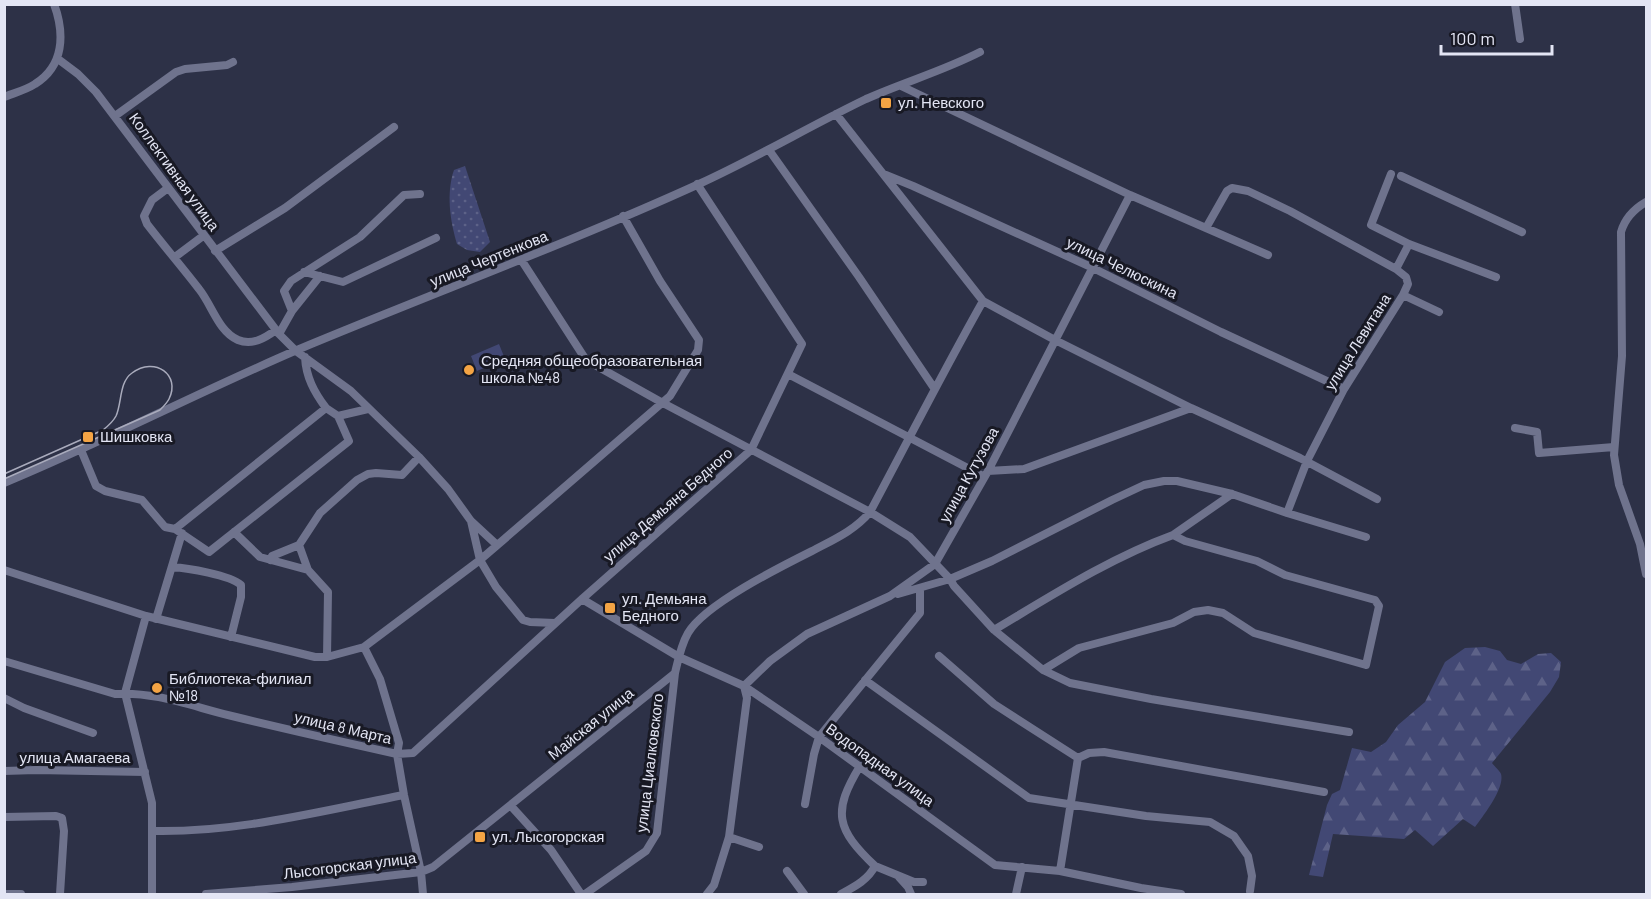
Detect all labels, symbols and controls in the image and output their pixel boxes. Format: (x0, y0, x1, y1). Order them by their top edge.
scale bar (1441, 18, 1552, 56)
text: 100 m (1450, 27, 1495, 49)
place label: ул. Невского (898, 93, 984, 111)
marker: ул. Невского (879, 96, 893, 110)
street label: Коллективная улица (126, 109, 224, 234)
street label: улица Чертенкова (427, 226, 551, 290)
street label: улица Челюскина (1064, 232, 1181, 302)
street label: улица Левитана (1320, 289, 1394, 393)
place label: Средняя общеобразовательная школа №48 (481, 351, 702, 386)
marker: Средняя общеобразовательная школа №48 (462, 363, 476, 377)
street label: улица Кутузова (935, 423, 1002, 525)
place label: Шишковка (100, 427, 173, 445)
marker: Шишковка (81, 430, 95, 444)
street label: улица Демьяна Бедного (599, 443, 736, 565)
place label: ул. Демьяна Бедного (622, 589, 707, 624)
marker: ул. Демьяна Бедного (603, 601, 617, 615)
place label: Библиотека-филиал №18 (169, 669, 311, 704)
marker: Библиотека-филиал №18 (150, 681, 164, 695)
street label: Майская улица (544, 683, 637, 763)
street label: улица Циалковского (632, 692, 666, 833)
street label: улица 8 Марта (293, 707, 394, 747)
street label: Водопадная улица (823, 719, 939, 810)
street label: улица Амагаева (20, 748, 131, 766)
place label: ул. Лысогорская (492, 827, 604, 845)
marker: ул. Лысогорская (473, 830, 487, 844)
street label: Лысогорская улица (282, 848, 418, 882)

